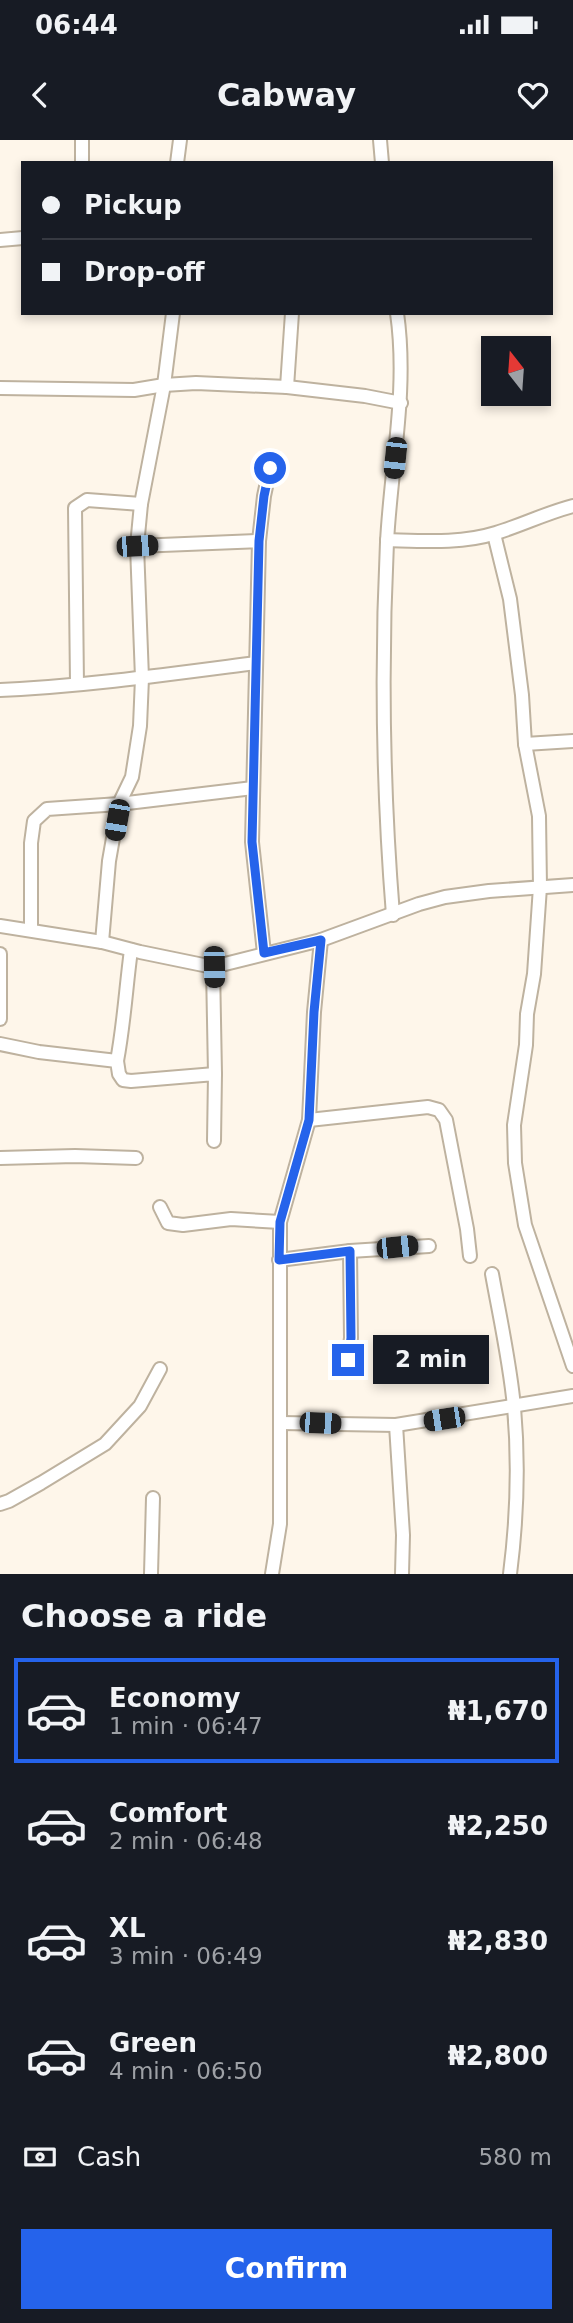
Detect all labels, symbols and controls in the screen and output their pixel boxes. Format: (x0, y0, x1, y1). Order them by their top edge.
text: 06:44 (35, 10, 118, 40)
icon: back (21, 76, 59, 114)
text: Cabway (217, 76, 356, 114)
icon: heart (514, 76, 552, 114)
text: Pickup (84, 190, 182, 220)
text: Drop-off (84, 257, 205, 287)
north arrow (481, 336, 551, 406)
map controls (481, 336, 551, 406)
car (383, 436, 408, 480)
route start (254, 452, 286, 484)
car (116, 534, 159, 558)
car (104, 797, 131, 843)
car (204, 946, 225, 988)
car (376, 1234, 419, 1260)
callout: 2 min (372, 1336, 488, 1384)
route end (332, 1344, 364, 1376)
text: 2 min (395, 1346, 467, 1372)
car (422, 1405, 467, 1433)
car (299, 1412, 342, 1434)
text: Choose a ride (21, 1597, 267, 1635)
icon: car (25, 1679, 88, 1742)
text: Economy (109, 1683, 240, 1713)
text: ₦1,670 (448, 1696, 548, 1726)
text: 1 min · 06:47 (109, 1713, 263, 1739)
icon: car (25, 1794, 88, 1857)
text: Comfort (109, 1798, 227, 1828)
text: ₦2,250 (448, 1811, 548, 1841)
text: 2 min · 06:48 (109, 1828, 263, 1854)
icon: car (25, 1909, 88, 1972)
text: XL (109, 1913, 146, 1943)
text: ₦2,830 (448, 1926, 548, 1956)
text: 3 min · 06:49 (109, 1943, 263, 1969)
icon: car (25, 2024, 88, 2087)
text: Green (109, 2028, 197, 2058)
text: ₦2,800 (448, 2041, 548, 2071)
text: 4 min · 06:50 (109, 2058, 263, 2084)
icon: cash (21, 2138, 59, 2176)
text: Cash (77, 2142, 141, 2172)
text: 580 m (478, 2144, 552, 2170)
button: Confirm (21, 2229, 552, 2309)

